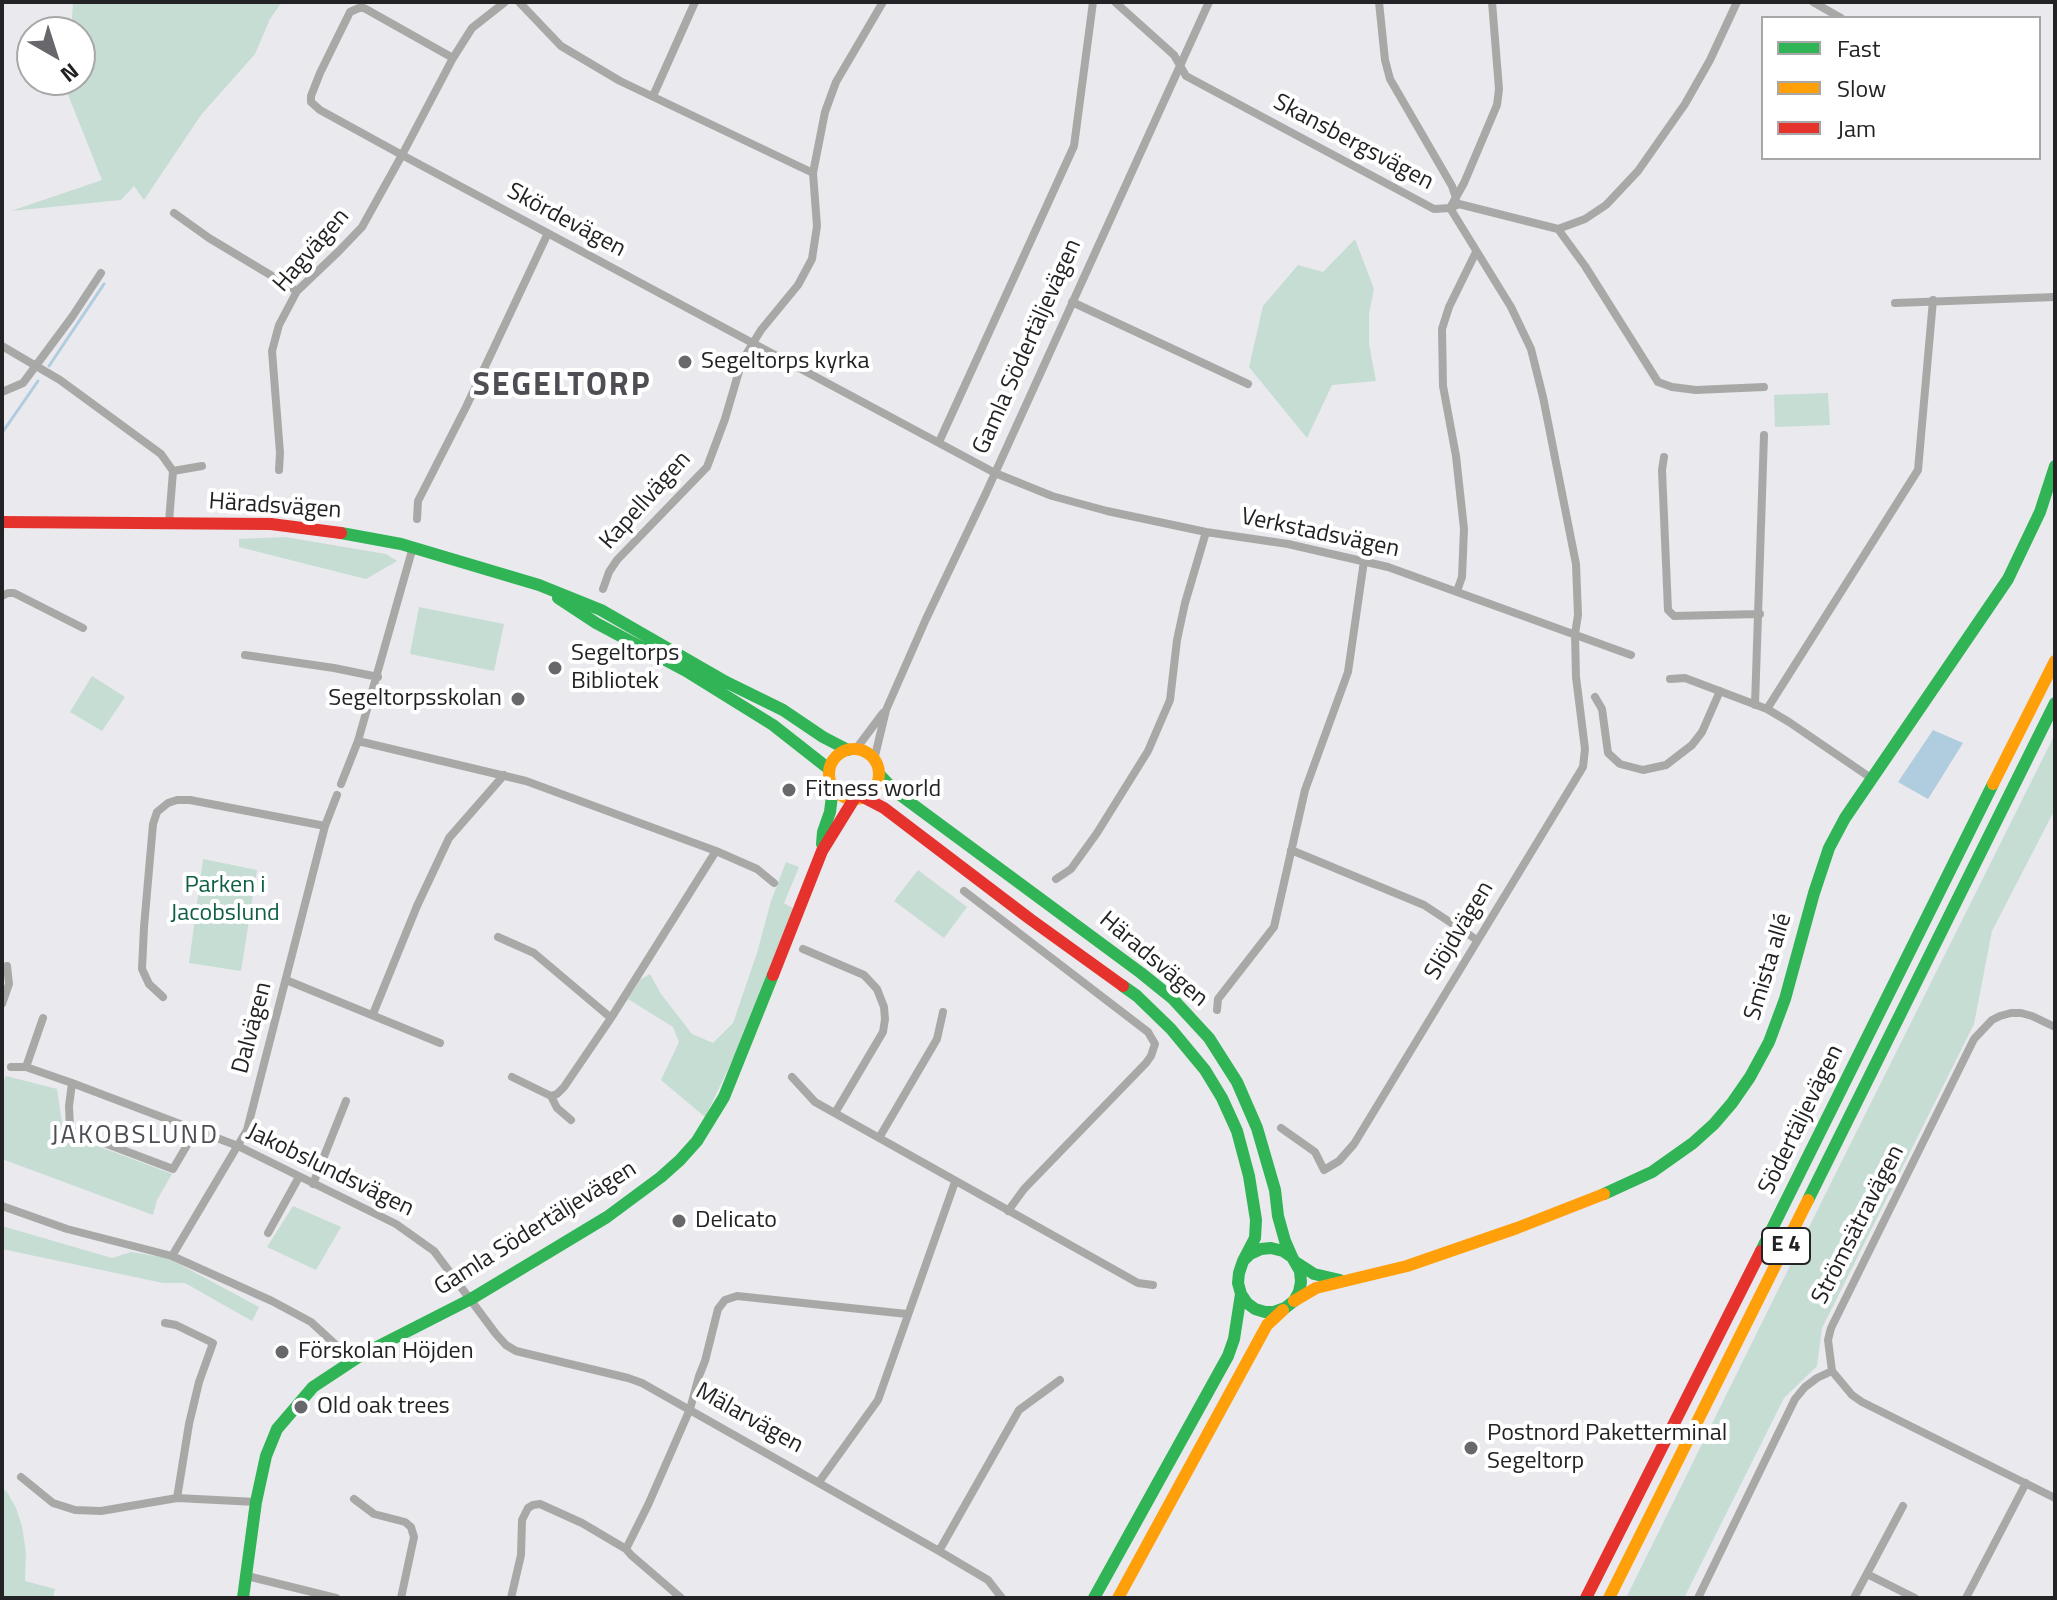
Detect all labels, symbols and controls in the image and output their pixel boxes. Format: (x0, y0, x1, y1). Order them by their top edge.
north arrow (16, 16, 96, 96)
legend (1761, 16, 2041, 160)
text: Fast (1837, 30, 1880, 66)
text: N (53, 55, 86, 91)
text: Slow (1837, 70, 1886, 106)
street label: Skansbergsvägen (1268, 89, 1438, 197)
text: Jam (1837, 110, 1876, 146)
street label: Skördevägen (502, 178, 630, 264)
street label: Hagvägen (268, 203, 356, 299)
street label: Gamla Södertäljevägen (968, 235, 1088, 459)
place label: Segeltorps kyrka (701, 348, 869, 376)
marker: Segeltorps kyrka (676, 353, 694, 371)
district label: SEGELTORP (472, 368, 652, 406)
street label: Kapellvägen (594, 446, 698, 556)
street label: Häradsvägen (208, 488, 342, 526)
street label: Verkstadsvägen (1238, 503, 1402, 565)
place label: Segeltorps Bibliotek (571, 640, 679, 696)
marker: Segeltorps Bibliotek (546, 659, 564, 677)
place label: Segeltorpsskolan (328, 685, 502, 713)
marker: Segeltorpsskolan (509, 690, 527, 708)
place label: Fitness world (805, 776, 941, 804)
marker: Fitness world (780, 781, 798, 799)
park label: Parken i Jacobslund (170, 872, 280, 928)
street label: Slöjdvägen (1419, 876, 1501, 986)
street label: Häradsvägen (1093, 906, 1213, 1014)
street label: Smista allé (1739, 910, 1799, 1024)
street label: Dalvägen (227, 979, 279, 1077)
street label: Södertäljevägen (1753, 1041, 1851, 1199)
street label: Jakobslundsvägen (242, 1118, 418, 1224)
district label: JAKOBSLUND (51, 1121, 219, 1153)
street label: Strömsätravägen (1807, 1141, 1911, 1309)
street label: Gamla Södertäljevägen (430, 1155, 642, 1303)
place label: Delicato (695, 1207, 777, 1235)
marker: Delicato (670, 1212, 688, 1230)
road number: E 4 (1762, 1228, 1810, 1264)
place label: Förskolan Höjden (298, 1338, 474, 1366)
marker: Förskolan Höjden (273, 1343, 291, 1361)
street label: Mälarvägen (690, 1378, 808, 1460)
place label: Old oak trees (317, 1393, 450, 1421)
marker: Old oak trees (292, 1398, 310, 1416)
place label: Postnord Paketterminal Segeltorp (1487, 1420, 1727, 1476)
marker: Postnord Paketterminal Segeltorp (1462, 1439, 1480, 1457)

